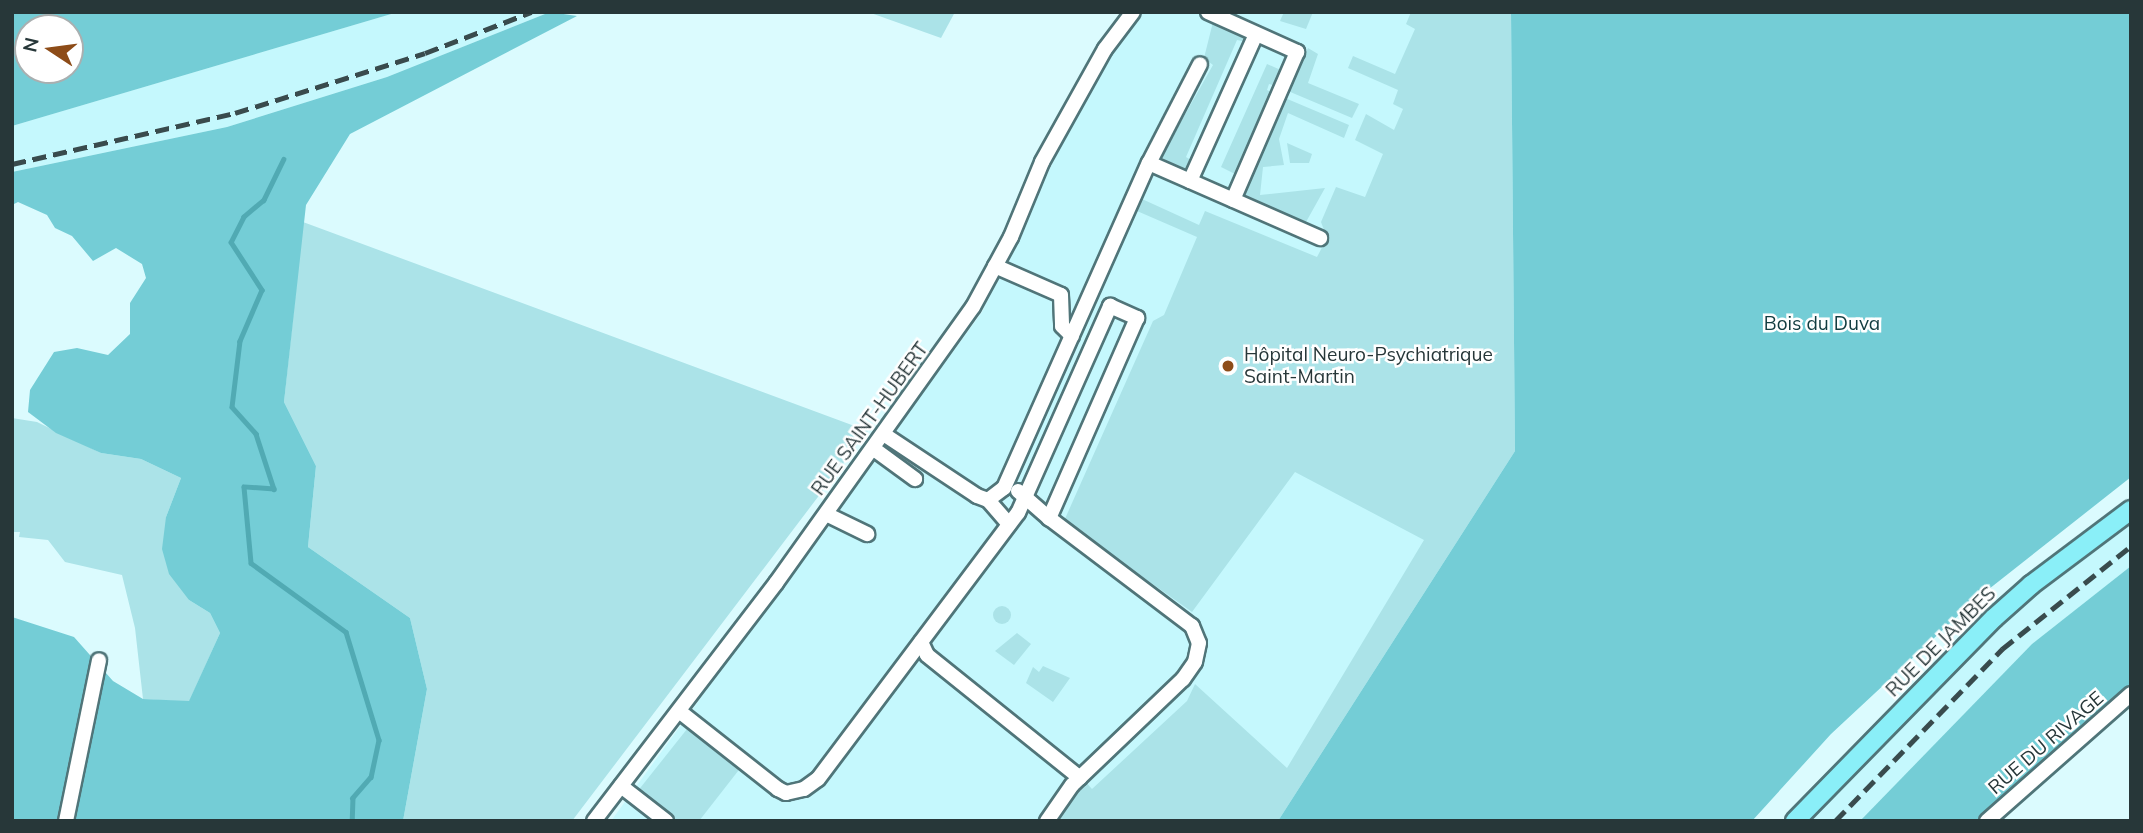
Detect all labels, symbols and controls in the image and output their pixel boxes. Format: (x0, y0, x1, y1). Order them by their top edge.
north arrow (14, 14, 84, 84)
text: N (17, 35, 44, 54)
park label: Bois du Duva (1764, 313, 1880, 335)
street label: RUE SAINT-HUBERT (807, 338, 933, 500)
place label: Hôpital Neuro-Psychiatrique Saint-Martin (1244, 344, 1493, 388)
marker: Hôpital Neuro-Psychiatrique Saint-Martin (1218, 356, 1238, 376)
street label: RUE DE JAMBES (1881, 582, 2001, 702)
street label: RUE DU RIVAGE (1984, 687, 2108, 799)

